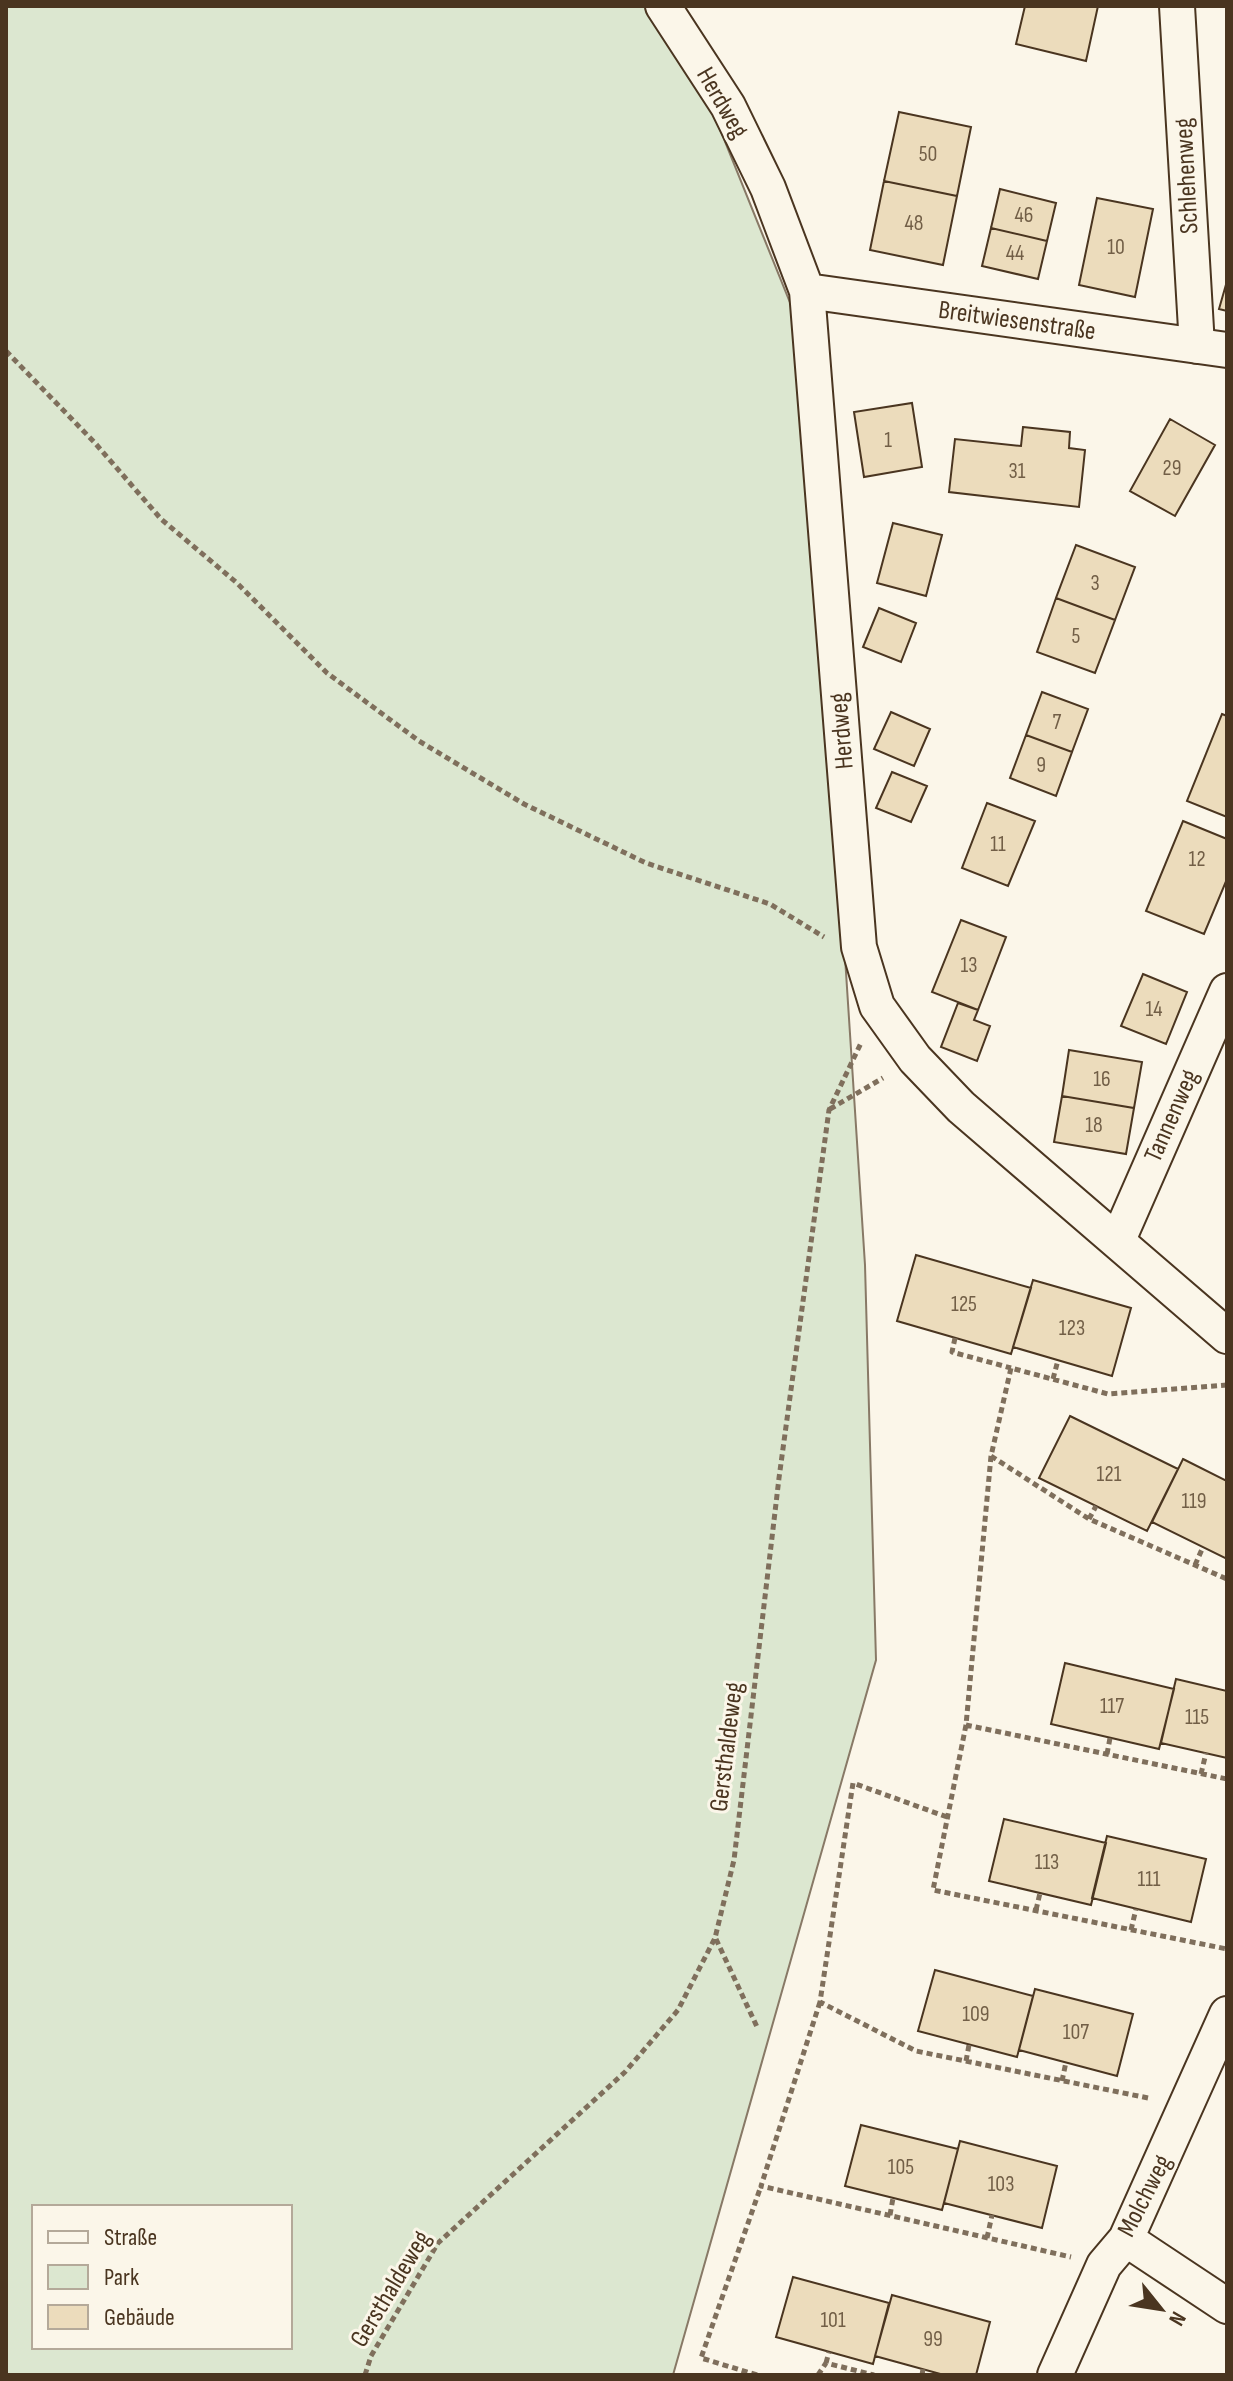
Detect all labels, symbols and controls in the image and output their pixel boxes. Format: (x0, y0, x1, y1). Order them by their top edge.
street label: Herdweg (689, 62, 755, 144)
street label: Schlehenweg (1168, 117, 1206, 235)
house number: 50 (919, 141, 937, 168)
house number: 46 (1015, 202, 1033, 229)
house number: 48 (905, 210, 923, 237)
house number: 10 (1107, 234, 1125, 261)
house number: 44 (1006, 240, 1024, 267)
street label: Breitwiesenstraße (936, 295, 1098, 347)
house number: 1 (884, 427, 892, 454)
house number: 29 (1163, 455, 1181, 482)
house number: 31 (1009, 458, 1026, 485)
house number: 3 (1090, 570, 1100, 597)
house number: 5 (1072, 623, 1081, 650)
street label: Herdweg (823, 691, 861, 771)
house number: 7 (1053, 709, 1062, 736)
house number: 9 (1036, 752, 1046, 779)
house number: 11 (990, 831, 1006, 858)
house number: 12 (1188, 846, 1206, 873)
house number: 13 (961, 952, 977, 979)
house number: 14 (1146, 996, 1162, 1023)
street label: Tannenweg (1138, 1065, 1206, 1167)
house number: 16 (1093, 1066, 1111, 1093)
house number: 18 (1085, 1112, 1103, 1139)
house number: 125 (951, 1291, 977, 1318)
house number: 123 (1059, 1315, 1085, 1342)
house number: 121 (1097, 1461, 1122, 1488)
house number: 119 (1181, 1488, 1207, 1515)
street label: Gersthaldeweg (704, 1680, 750, 1814)
house number: 117 (1100, 1693, 1124, 1720)
house number: 115 (1185, 1704, 1209, 1731)
house number: 113 (1035, 1849, 1059, 1876)
house number: 111 (1137, 1866, 1161, 1893)
house number: 109 (962, 2001, 990, 2028)
house number: 107 (1063, 2019, 1089, 2046)
street label: Molchweg (1111, 2150, 1179, 2242)
house number: 105 (888, 2154, 914, 2181)
house number: 103 (988, 2171, 1014, 2198)
legend (32, 2205, 292, 2349)
text: Straße (104, 2223, 157, 2252)
street label: Gersthaldeweg (344, 2225, 438, 2353)
text: Park (104, 2263, 139, 2292)
north arrow (1121, 2269, 1201, 2349)
text: Gebäude (104, 2303, 175, 2332)
text: N (1162, 2306, 1192, 2330)
house number: 101 (820, 2307, 846, 2334)
house number: 99 (923, 2326, 943, 2353)

